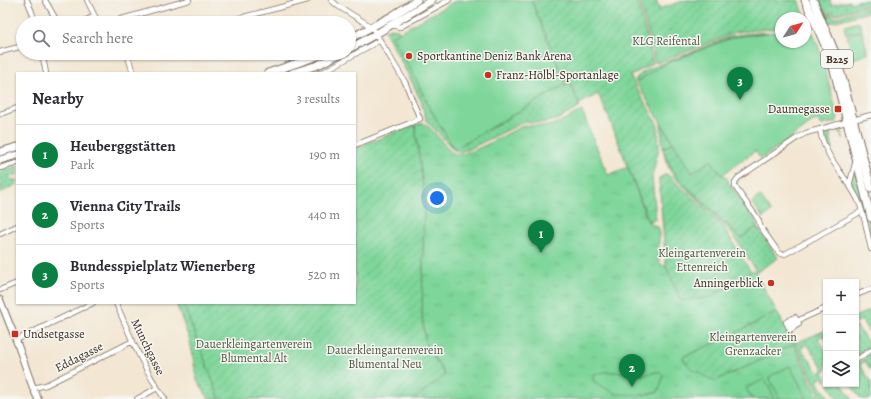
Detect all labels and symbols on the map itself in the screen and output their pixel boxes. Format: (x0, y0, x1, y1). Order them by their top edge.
north arrow (775, 12, 811, 48)
park label: KLG Reifental (632, 33, 700, 49)
place label: Sportkantine Deniz Bank Arena (417, 48, 572, 64)
road number: B225 (821, 50, 853, 68)
marker: Sportkantine Deniz Bank Arena (404, 51, 414, 61)
place label: Franz-Hölbl-Sportanlage (496, 67, 619, 83)
pin: 3 (727, 67, 753, 100)
marker: Franz-Hölbl-Sportanlage (483, 70, 493, 80)
place label: Daumegasse (768, 101, 830, 117)
marker: Daumegasse (833, 104, 843, 114)
your location (427, 188, 447, 208)
pin: 1 (528, 220, 554, 253)
park label: Kleingartenverein Ettenreich (658, 245, 746, 275)
place label: Anningerblick (693, 275, 763, 291)
marker: Anningerblick (766, 278, 776, 288)
street label: Munchgasse (127, 316, 169, 378)
place label: Undsetgasse (23, 326, 85, 342)
marker: Undsetgasse (10, 329, 20, 339)
park label: Kleingartenverein Grenzacker (709, 329, 797, 359)
park label: Dauerkleingartenverein Blumental Alt (196, 336, 313, 366)
street label: Eddagasse (52, 338, 106, 376)
park label: Dauerkleingartenverein Blumental Neu (327, 342, 444, 372)
pin: 2 (619, 354, 645, 387)

